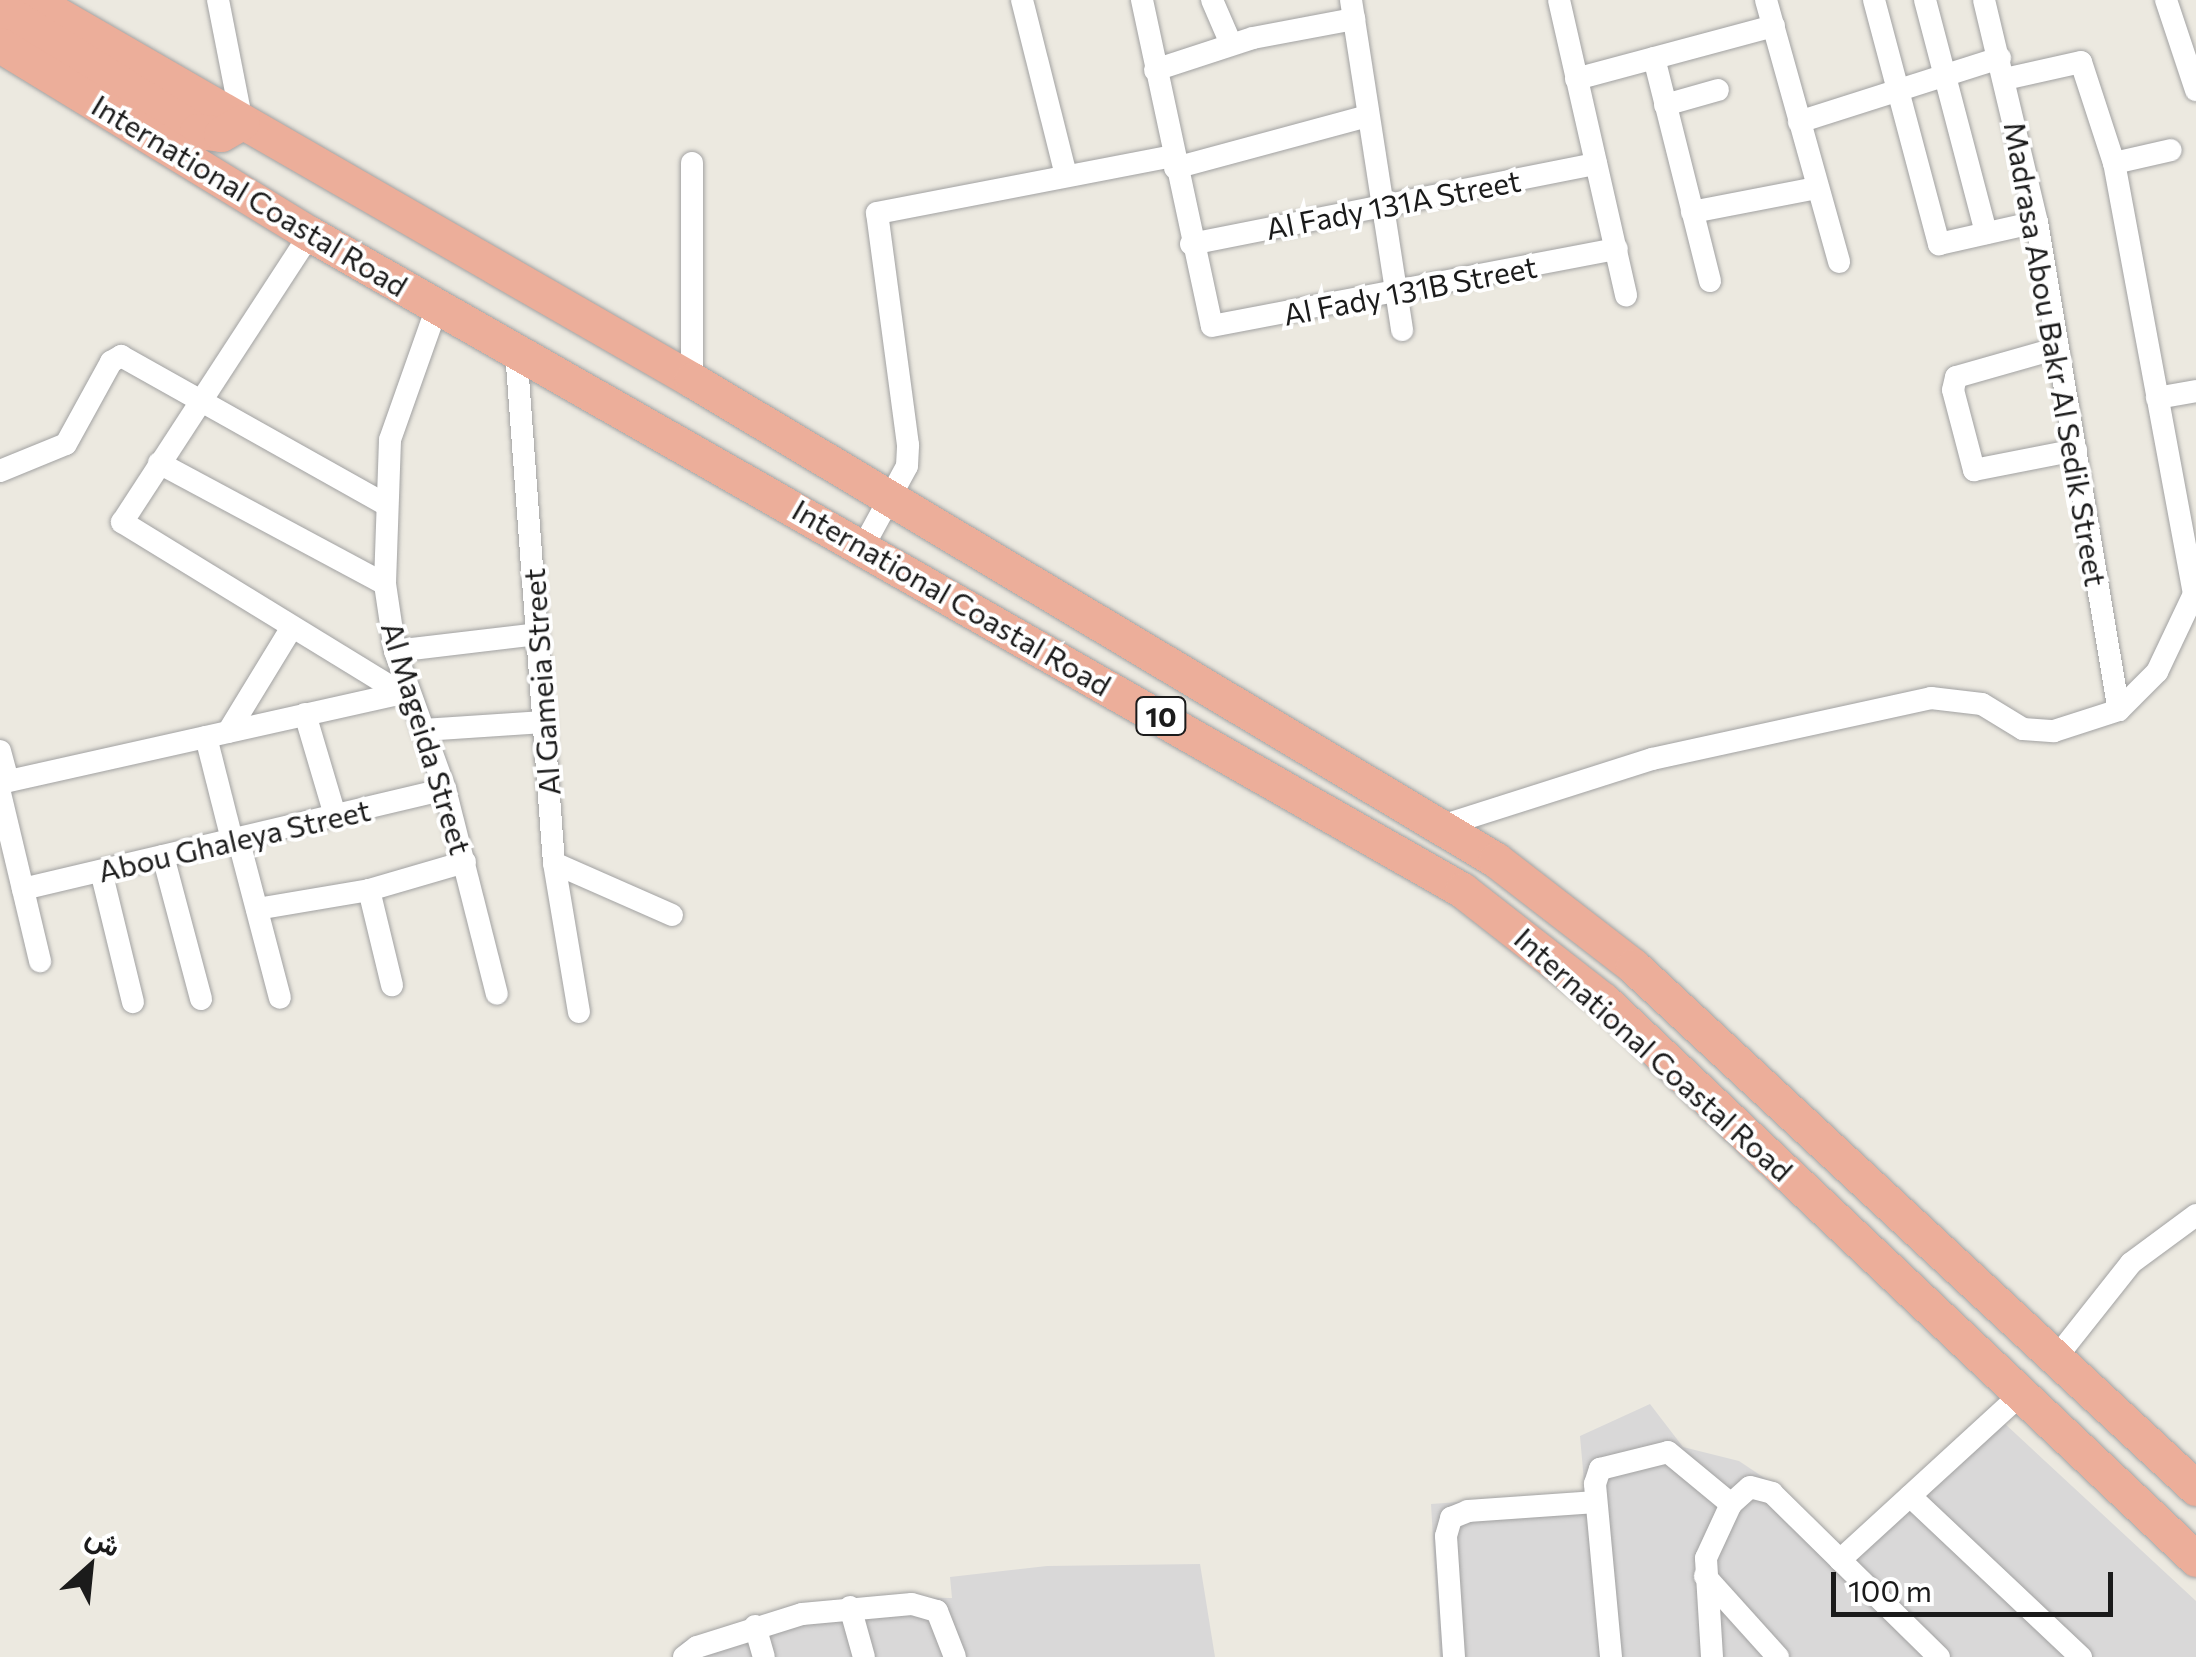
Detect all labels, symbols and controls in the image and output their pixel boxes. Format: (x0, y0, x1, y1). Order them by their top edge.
street label: International Coastal Road (86, 86, 414, 304)
street label: Madrasa Abou Bakr Al Sedik Street (1997, 119, 2115, 589)
street label: Al Fady 131A Street (1262, 162, 1524, 246)
street label: Al Fady 131B Street (1280, 248, 1540, 332)
street label: International Coastal Road (786, 491, 1118, 703)
street label: Al Gameia Street (515, 567, 567, 797)
street label: Al Mageida Street (375, 617, 479, 859)
road number: 10 (1134, 693, 1188, 739)
street label: Abou Ghaleya Street (94, 791, 374, 889)
street label: International Coastal Road (1508, 920, 1800, 1188)
north arrow (40, 1517, 140, 1617)
text: ش (81, 1517, 126, 1563)
scale bar (1836, 1552, 2118, 1614)
text: 100 m (1848, 1571, 1932, 1608)

